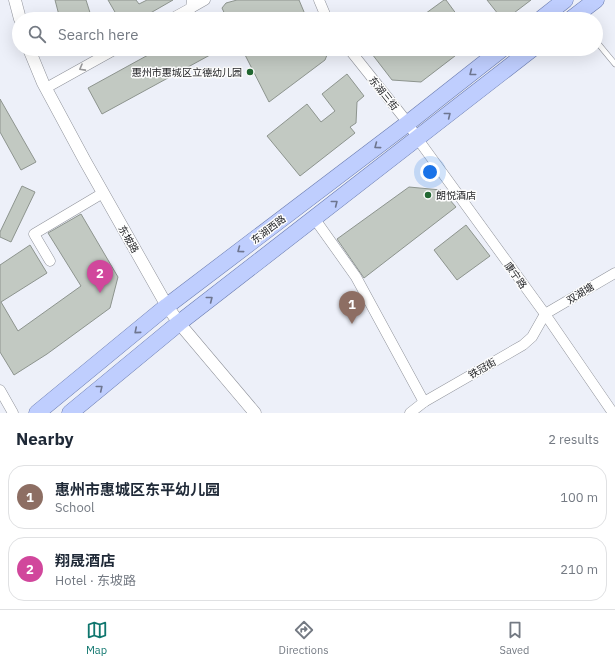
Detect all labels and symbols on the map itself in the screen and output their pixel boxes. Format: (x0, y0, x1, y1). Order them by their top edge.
one-way arrow (79, 63, 86, 71)
place label: 惠州市惠城区立德幼儿园 (132, 66, 242, 79)
marker: 惠州市惠城区立德幼儿园 (245, 67, 255, 77)
one-way arrow (469, 68, 476, 75)
street label: 东湖三街 (366, 74, 401, 113)
one-way arrow (444, 112, 451, 119)
one-way arrow (375, 142, 382, 149)
your location (420, 162, 440, 182)
place label: 朗悦酒店 (436, 189, 476, 202)
marker: 朗悦酒店 (423, 190, 433, 200)
one-way arrow (330, 200, 337, 207)
street label: 东湖西路 (248, 212, 288, 247)
street label: 东坡路 (115, 223, 142, 255)
one-way arrow (238, 246, 245, 253)
street label: 康宁路 (502, 259, 530, 291)
pin: 2 (87, 260, 113, 293)
street label: 双湖塘 (564, 280, 596, 307)
pin: 1 (339, 291, 365, 324)
one-way arrow (205, 297, 212, 304)
one-way arrow (134, 326, 141, 333)
street label: 铁冠街 (466, 355, 498, 382)
one-way arrow (95, 386, 102, 393)

